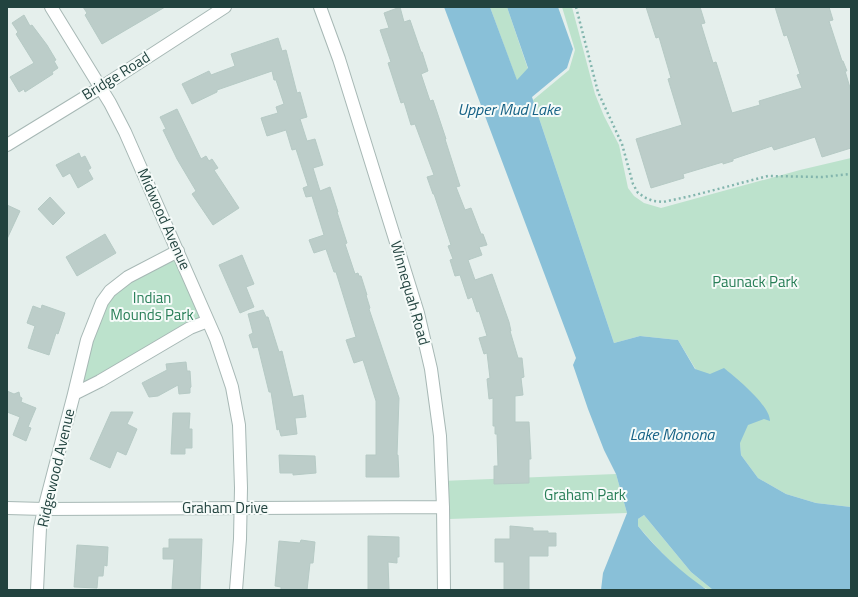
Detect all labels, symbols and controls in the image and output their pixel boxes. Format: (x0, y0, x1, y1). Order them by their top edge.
street label: Bridge Road (77, 45, 154, 106)
water label: Upper Mud Lake (458, 97, 562, 121)
street label: Midwood Avenue (132, 164, 197, 273)
street label: Winnequah Road (385, 238, 436, 348)
park label: Paunack Park (712, 270, 798, 293)
park label: Indian Mounds Park (110, 286, 194, 326)
street label: Ridgewood Avenue (31, 406, 80, 529)
water label: Lake Monona (630, 422, 715, 446)
park label: Graham Park (544, 483, 626, 506)
street label: Graham Drive (182, 496, 268, 519)

